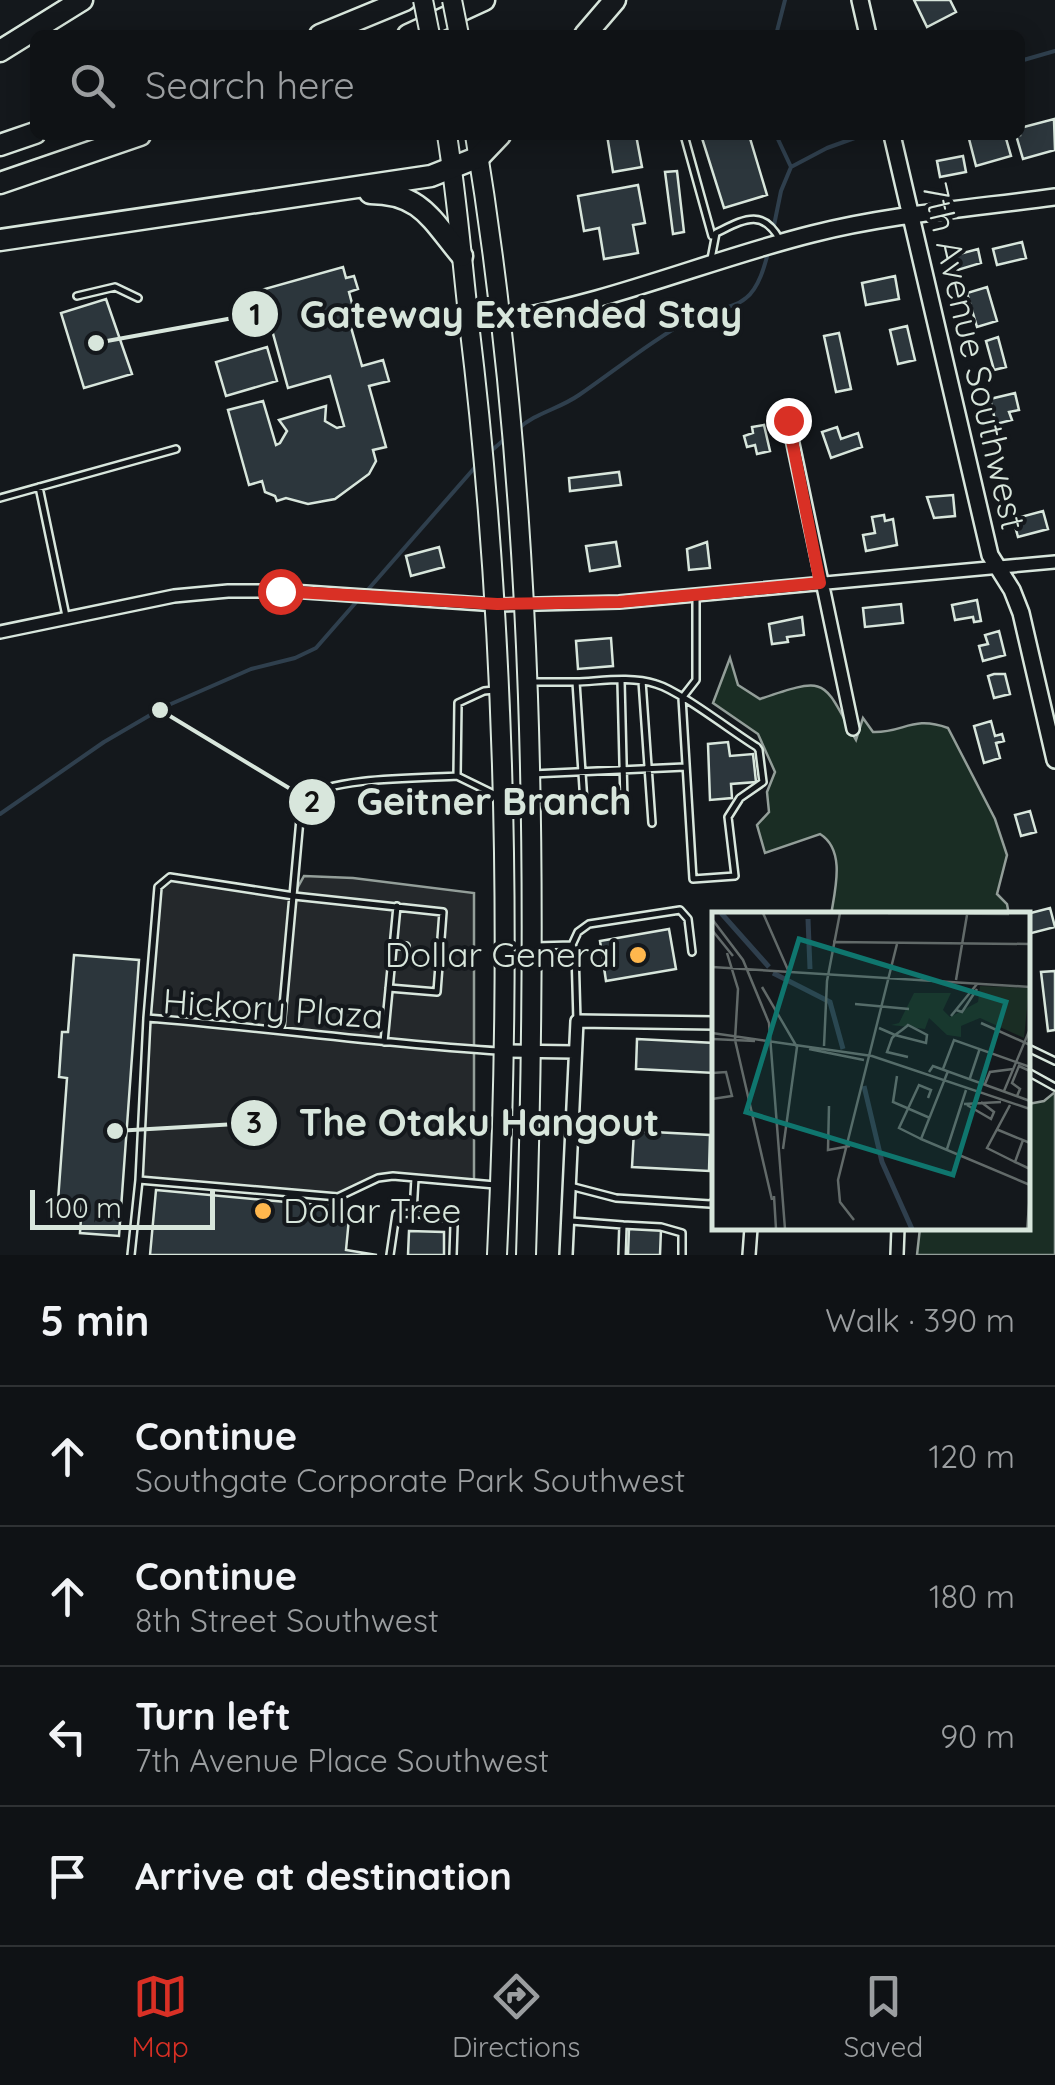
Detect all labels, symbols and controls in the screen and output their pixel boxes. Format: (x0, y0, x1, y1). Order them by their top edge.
search box (30, 30, 1025, 140)
icon: search (65, 58, 120, 113)
text: Search here (145, 61, 355, 109)
street label: 7th Avenue Southwest (914, 178, 1036, 534)
callout: Gateway Extended Stay (230, 280, 763, 348)
text: Gateway Extended Stay (300, 290, 742, 338)
text: 1 (249, 295, 261, 333)
route end (766, 398, 812, 444)
route start (258, 569, 304, 615)
callout: Geitner Branch (287, 768, 652, 836)
text: Geitner Branch (356, 777, 632, 825)
text: 2 (303, 782, 321, 820)
inset map (712, 912, 1030, 1230)
place label: Dollar General (385, 932, 618, 976)
marker: Dollar General (627, 944, 649, 966)
street label: Hickory Plaza (161, 978, 385, 1038)
callout: The Otaku Hangout (229, 1089, 680, 1157)
text: The Otaku Hangout (299, 1098, 659, 1146)
text: 3 (246, 1103, 262, 1141)
scale bar (30, 1185, 215, 1230)
place label: Dollar Tree (283, 1188, 461, 1232)
text: 100 m (45, 1190, 122, 1225)
marker: Dollar Tree (252, 1200, 274, 1222)
text: 5 min (40, 1294, 150, 1347)
text: Walk · 390 m (825, 1300, 1015, 1340)
text: Continue (135, 1412, 297, 1460)
icon: ahead (40, 1429, 95, 1484)
text: 120 m (928, 1436, 1015, 1476)
text: Southgate Corporate Park Southwest (135, 1460, 685, 1500)
text: Continue (135, 1552, 297, 1600)
icon: ahead (40, 1569, 95, 1624)
text: 180 m (929, 1576, 1015, 1616)
text: 8th Street Southwest (135, 1600, 439, 1640)
text: Turn left (135, 1692, 291, 1740)
icon: left (40, 1709, 95, 1764)
text: 90 m (940, 1716, 1015, 1756)
text: 7th Avenue Place Southwest (135, 1740, 549, 1780)
icon: arrive (40, 1849, 95, 1904)
text: Arrive at destination (135, 1852, 512, 1900)
tab: Map (132, 1969, 189, 2064)
tab: Directions (452, 1969, 580, 2064)
tab: Saved (844, 1969, 923, 2064)

